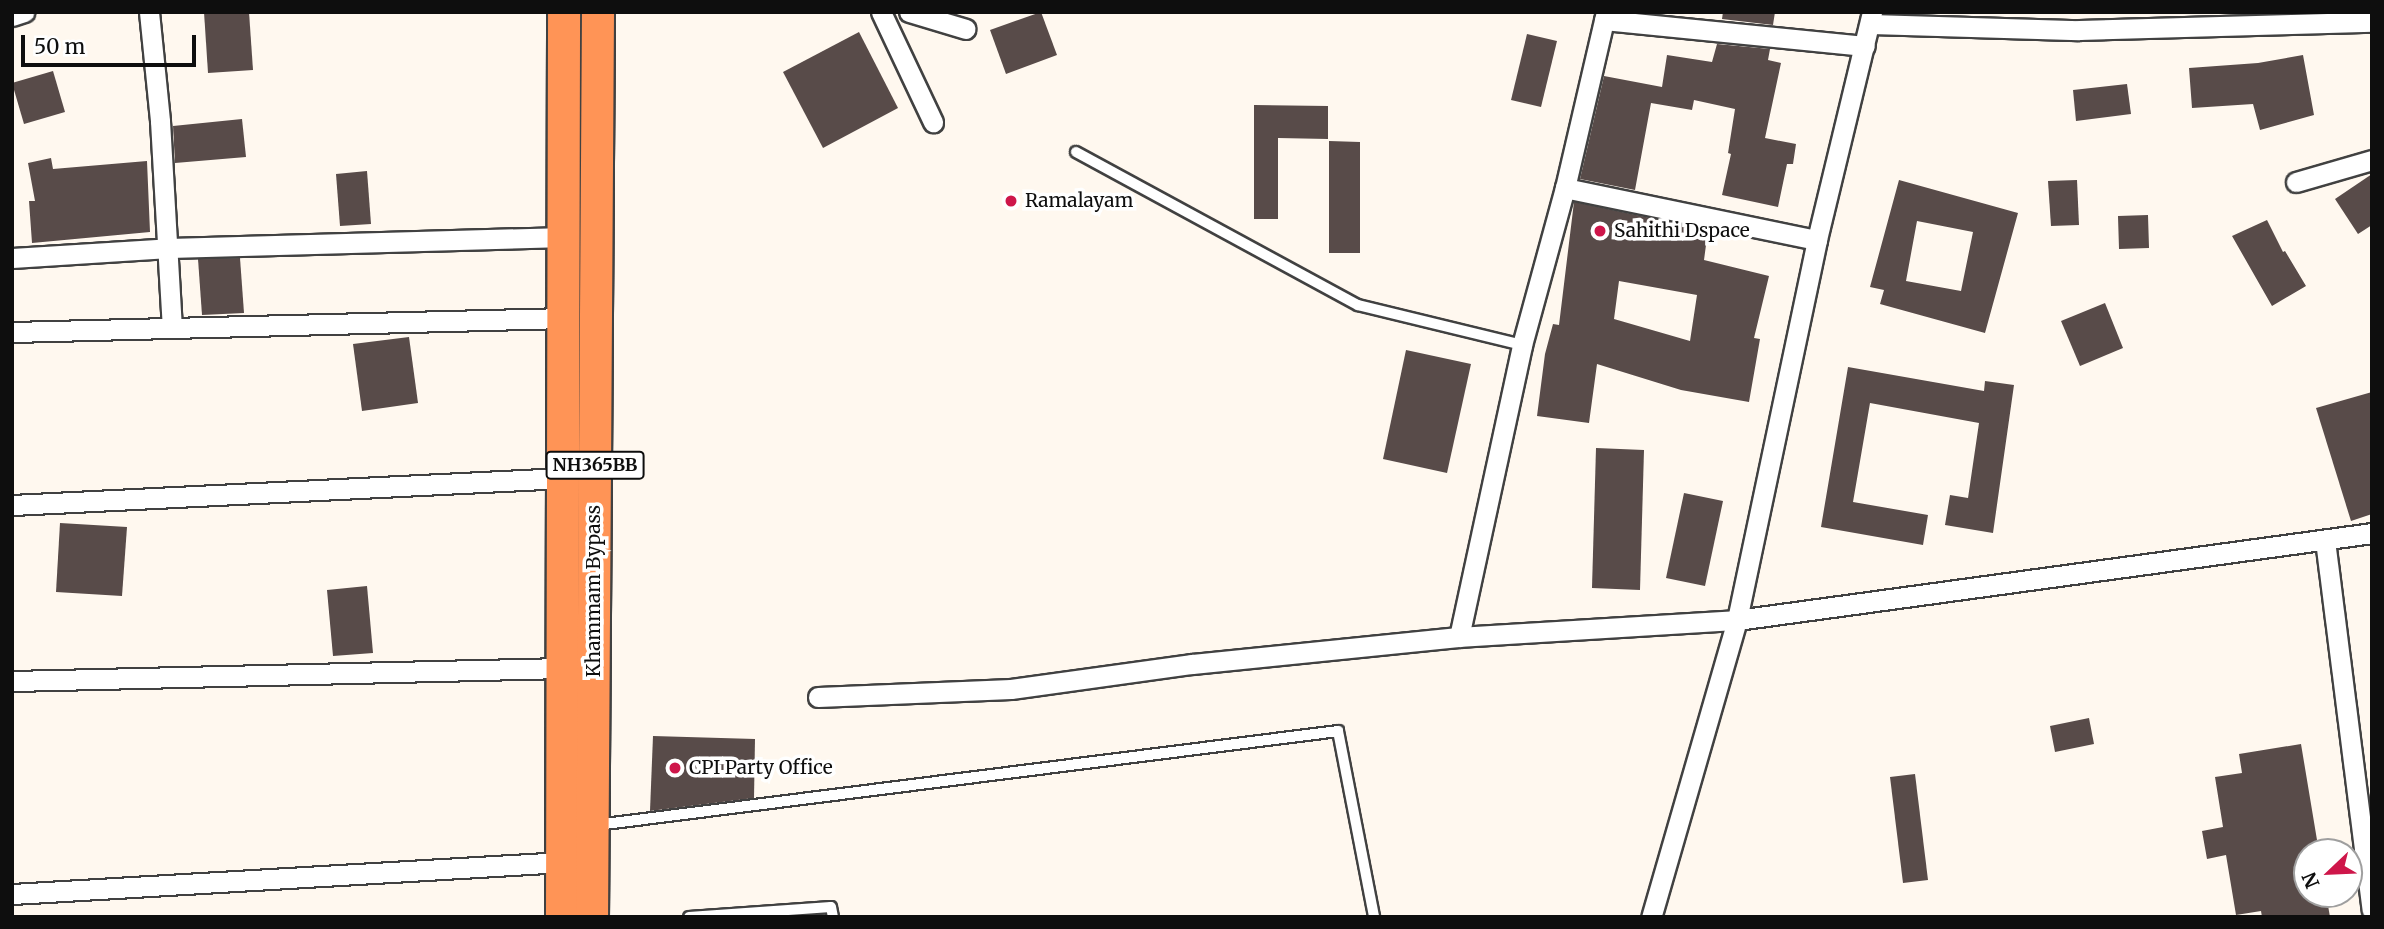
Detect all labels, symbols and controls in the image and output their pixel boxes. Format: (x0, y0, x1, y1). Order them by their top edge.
scale bar (24, 21, 200, 65)
text: 50 m (34, 33, 85, 60)
place label: Ramalayam (1025, 190, 1133, 212)
marker: Ramalayam (1003, 193, 1019, 209)
place label: Sahithi Dspace (1614, 220, 1750, 242)
marker: Sahithi Dspace (1592, 223, 1608, 239)
road number: NH365BB (544, 450, 646, 480)
street label: Khammam Bypass (583, 505, 605, 677)
place label: CPI Party Office (689, 757, 833, 779)
marker: CPI Party Office (667, 760, 683, 776)
north arrow (2293, 838, 2363, 908)
text: N (2297, 869, 2324, 892)

